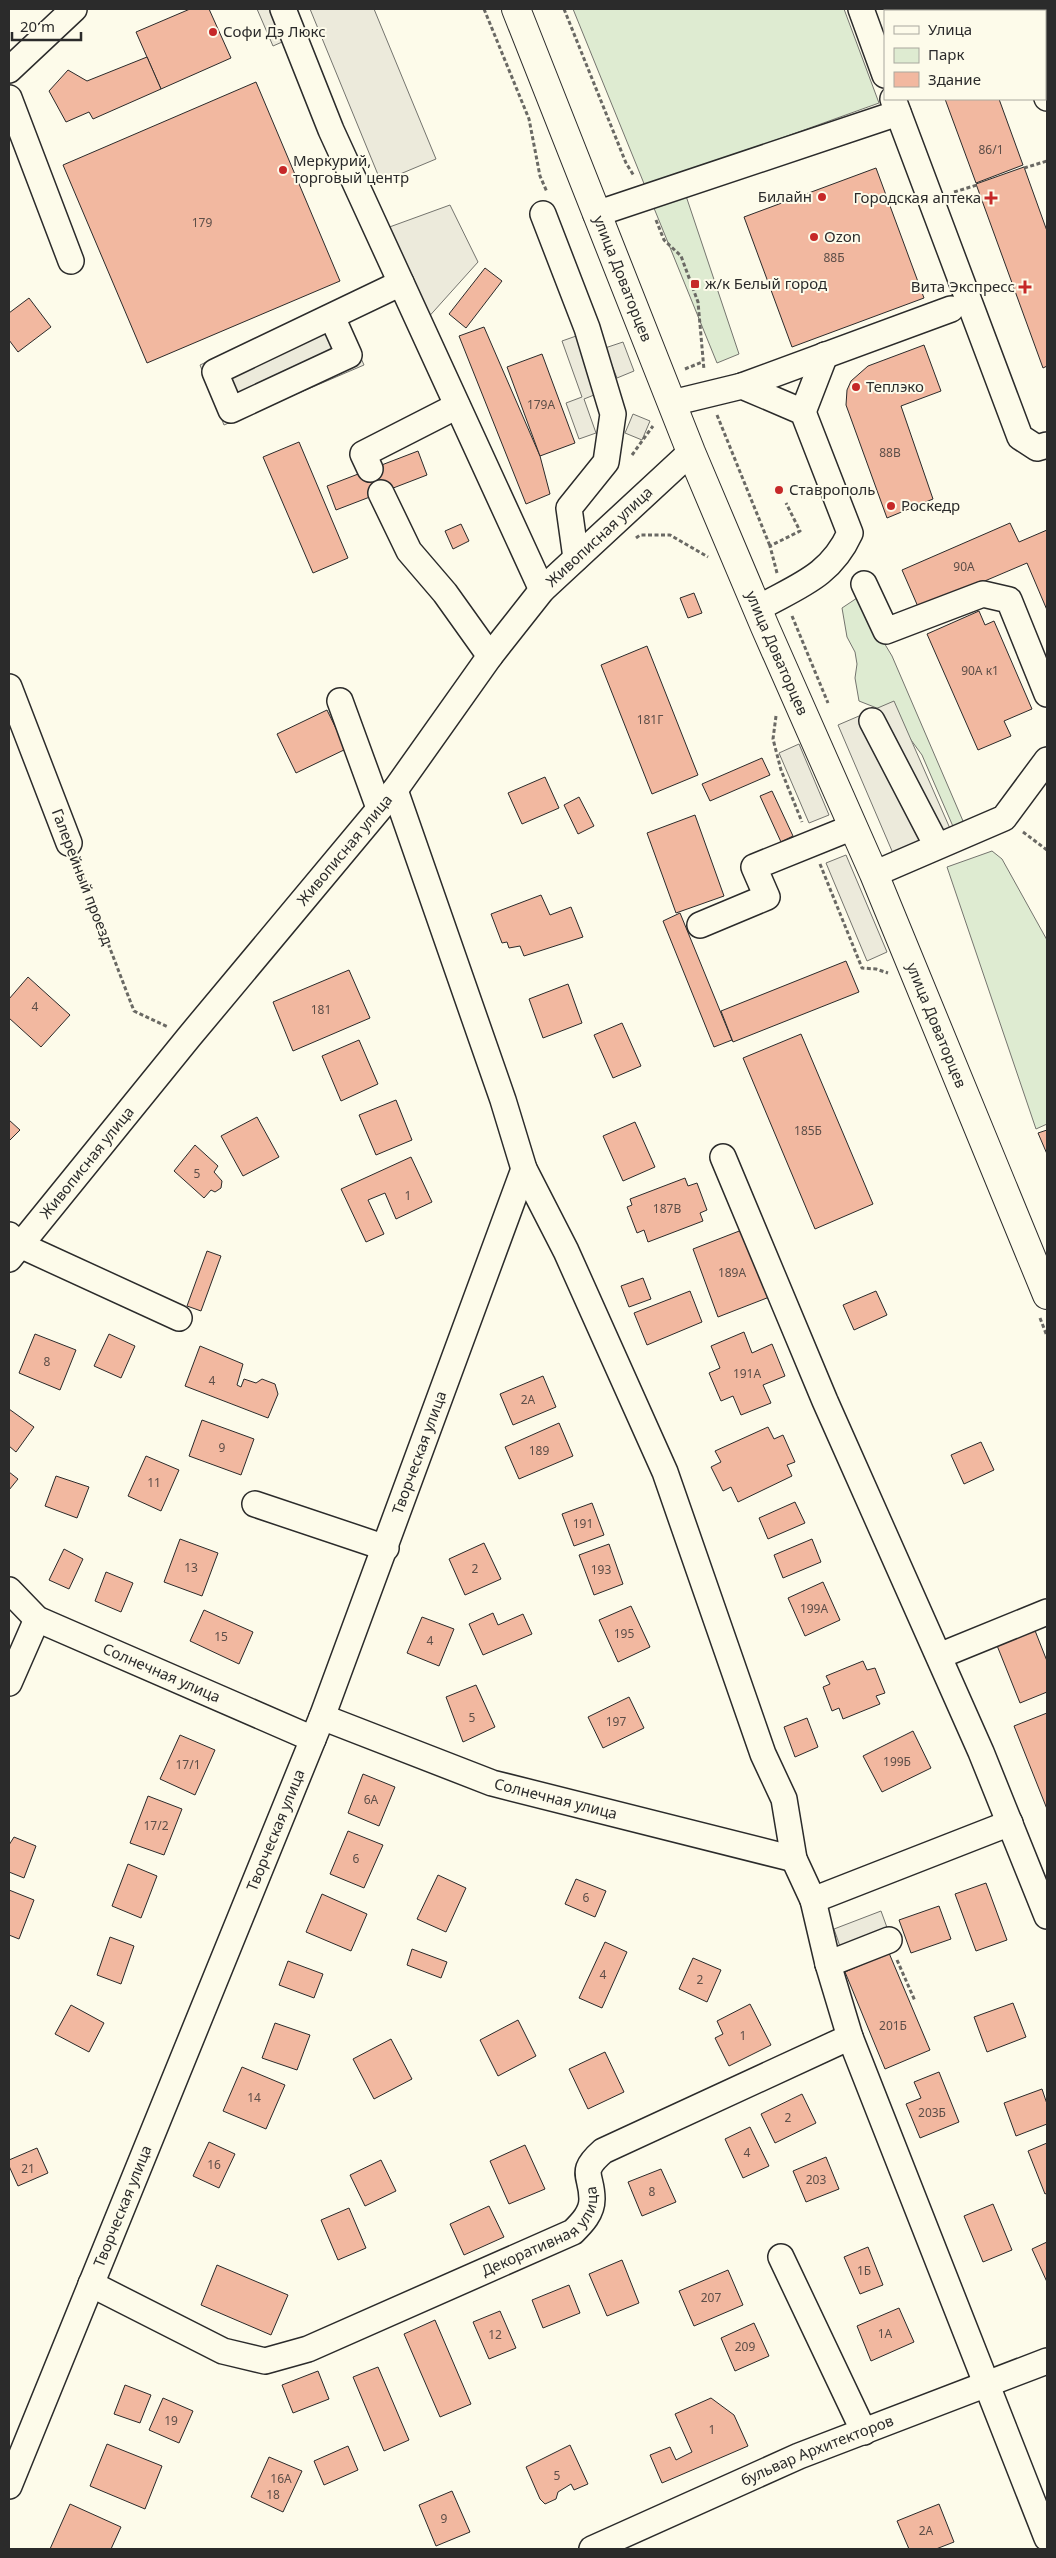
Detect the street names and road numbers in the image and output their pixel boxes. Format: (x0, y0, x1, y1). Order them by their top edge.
street label: улица Доваторцев (590, 212, 657, 344)
street label: Живописная улица (541, 482, 656, 591)
street label: улица Доваторцев (742, 588, 814, 718)
street label: Живописная улица (292, 790, 396, 909)
street label: Галерейный проезд (48, 805, 118, 948)
street label: улица Доваторцев (902, 959, 972, 1091)
street label: Живописная улица (35, 1102, 138, 1222)
street label: Творческая улица (387, 1388, 450, 1517)
street label: Солнечная улица (100, 1638, 224, 1707)
street label: Творческая улица (241, 1766, 309, 1894)
street label: Солнечная улица (492, 1773, 620, 1823)
street label: Творческая улица (88, 2142, 156, 2270)
street label: Декоративная улица (478, 2185, 601, 2280)
street label: бульвар Архитекторов (738, 2410, 896, 2490)

